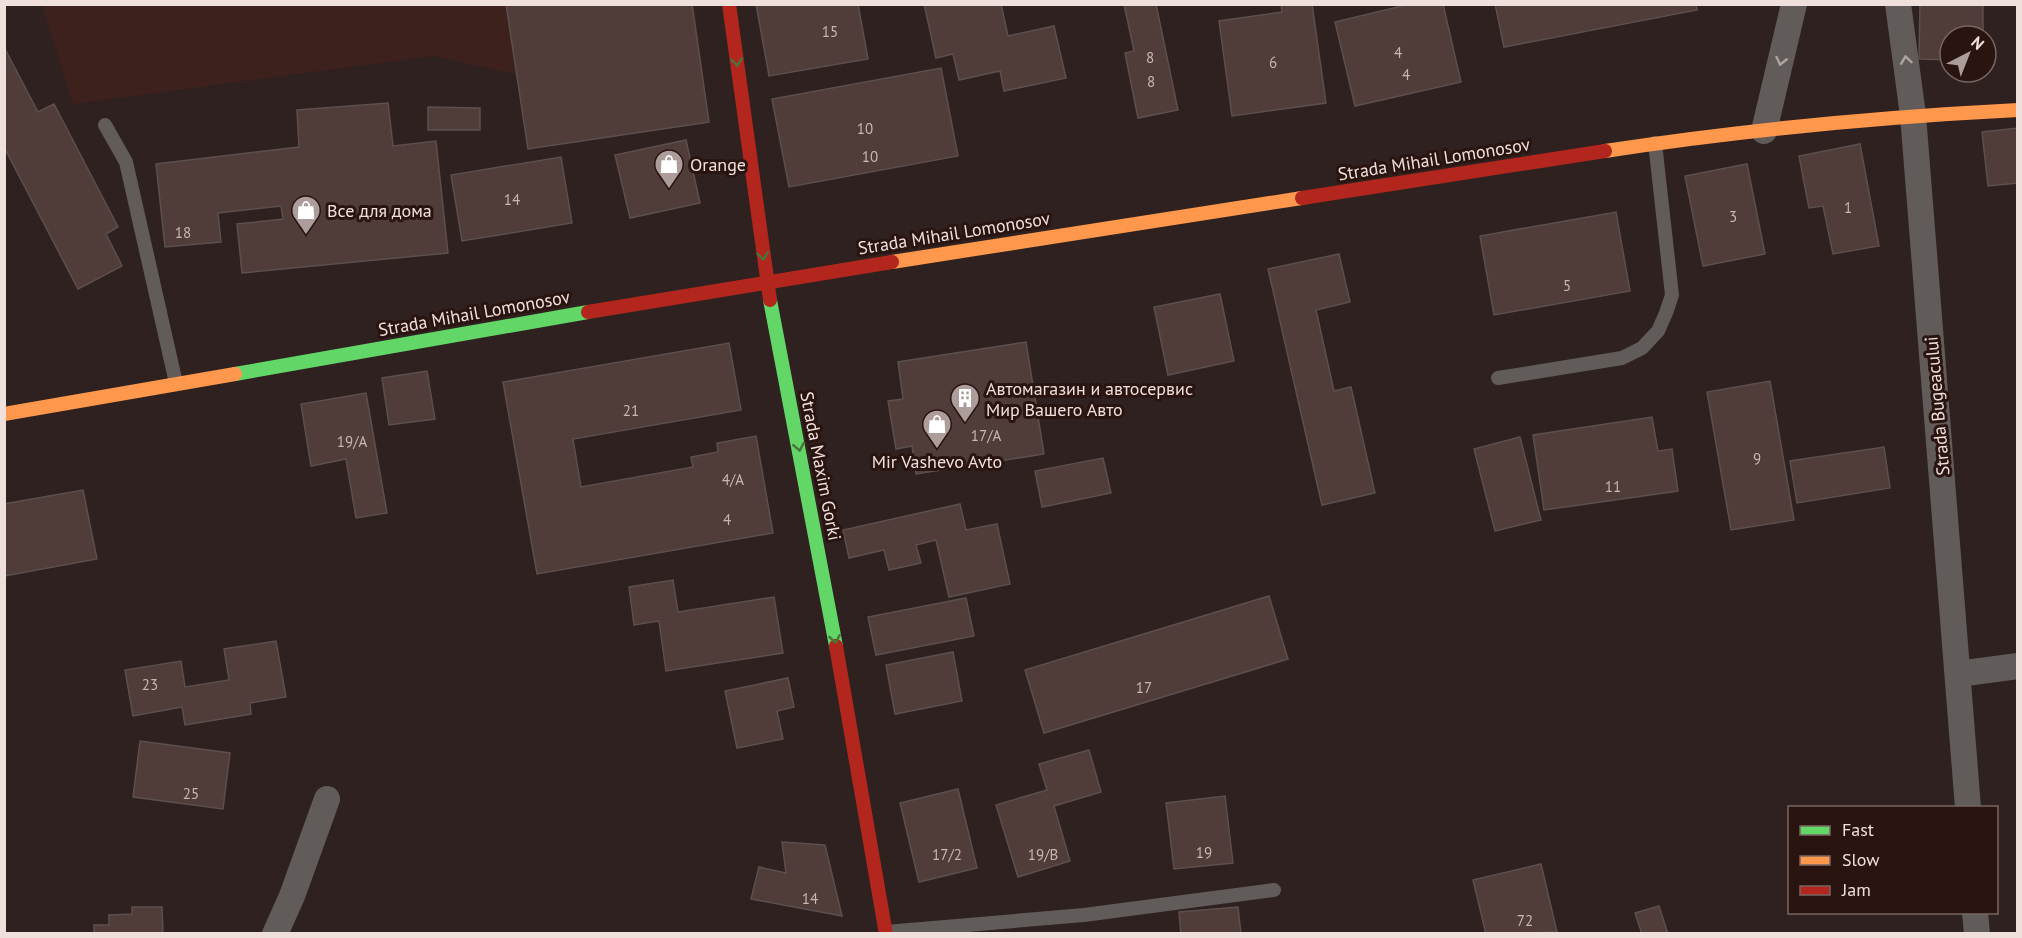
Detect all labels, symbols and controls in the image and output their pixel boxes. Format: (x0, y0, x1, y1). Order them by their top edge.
house number: 15 (822, 22, 838, 41)
north arrow (1938, 24, 1998, 84)
text: N (1967, 32, 1989, 54)
house number: 4 (1394, 43, 1402, 62)
house number: 8 (1146, 48, 1154, 67)
house number: 6 (1269, 53, 1277, 72)
one-way arrow (1900, 55, 1912, 65)
one-way arrow (1775, 56, 1788, 66)
one-way arrow (731, 58, 743, 67)
house number: 4 (1402, 65, 1410, 84)
house number: 8 (1147, 72, 1155, 91)
house number: 10 (857, 119, 873, 138)
street label: Strada Mihail Lomonosov (1336, 132, 1532, 186)
house number: 10 (862, 147, 878, 166)
shop icon: Orange (653, 148, 685, 190)
place label: Orange (690, 153, 746, 176)
house number: 14 (504, 190, 520, 209)
shop icon: Все для дома (290, 194, 322, 236)
house number: 1 (1844, 198, 1852, 217)
place label: Все для дома (327, 199, 432, 222)
street label: Strada Mihail Lomonosov (856, 206, 1052, 260)
house number: 3 (1729, 207, 1737, 226)
house number: 18 (175, 223, 191, 242)
one-way arrow (756, 251, 769, 260)
house number: 5 (1563, 276, 1571, 295)
street label: Strada Mihail Lomonosov (376, 285, 572, 341)
street label: Strada Bugeacului (1919, 335, 1955, 477)
place label: Автомагазин и автосервис Мир Вашего Авто (986, 377, 1193, 421)
building icon: Автомагазин и автосервис Мир Вашего Авто (949, 382, 981, 424)
street label: Strada Maxim Gorki (795, 390, 847, 542)
house number: 21 (623, 401, 639, 420)
shop icon: Mir Vashevo Avto (921, 408, 953, 450)
house number: 17/A (971, 426, 1001, 445)
house number: 19/A (337, 432, 367, 451)
one-way arrow (792, 442, 805, 452)
house number: 9 (1753, 449, 1761, 468)
place label: Mir Vashevo Avto (872, 450, 1002, 473)
house number: 4/A (722, 470, 744, 489)
house number: 11 (1605, 477, 1621, 496)
house number: 4 (723, 510, 731, 529)
one-way arrow (828, 634, 841, 644)
house number: 23 (142, 675, 158, 694)
house number: 17 (1136, 678, 1152, 697)
house number: 25 (183, 784, 199, 803)
legend (1788, 806, 1998, 914)
text: Fast (1842, 818, 1874, 841)
house number: 19 (1196, 843, 1212, 862)
house number: 17/2 (932, 845, 962, 864)
house number: 19/B (1028, 845, 1058, 864)
text: Slow (1842, 848, 1880, 871)
text: Jam (1841, 878, 1871, 901)
house number: 14 (802, 889, 818, 908)
house number: 72 (1517, 911, 1533, 930)

